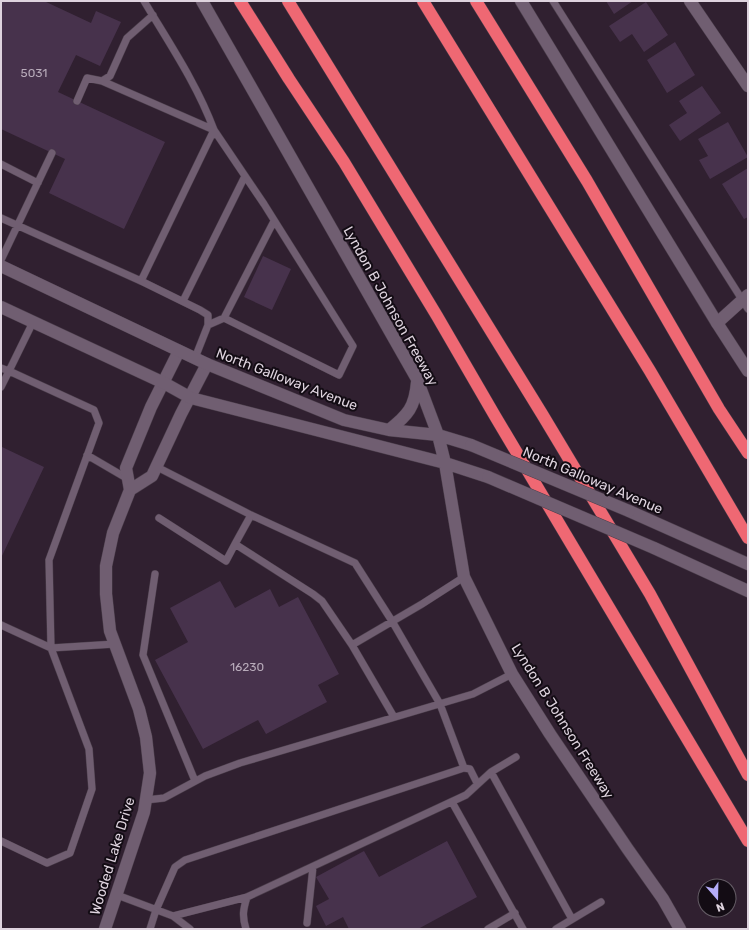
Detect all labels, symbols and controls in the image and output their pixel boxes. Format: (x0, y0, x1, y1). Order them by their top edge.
house number: 5031 (21, 66, 47, 80)
street label: Lyndon B Johnson Freeway (340, 224, 442, 389)
street label: North Galloway Avenue (214, 345, 360, 414)
street label: North Galloway Avenue (520, 443, 666, 518)
street label: Lyndon B Johnson Freeway (508, 641, 618, 802)
house number: 16230 (230, 660, 264, 674)
street label: Wooded Lake Drive (86, 795, 139, 917)
north arrow (697, 878, 737, 918)
text: N (714, 899, 726, 914)

